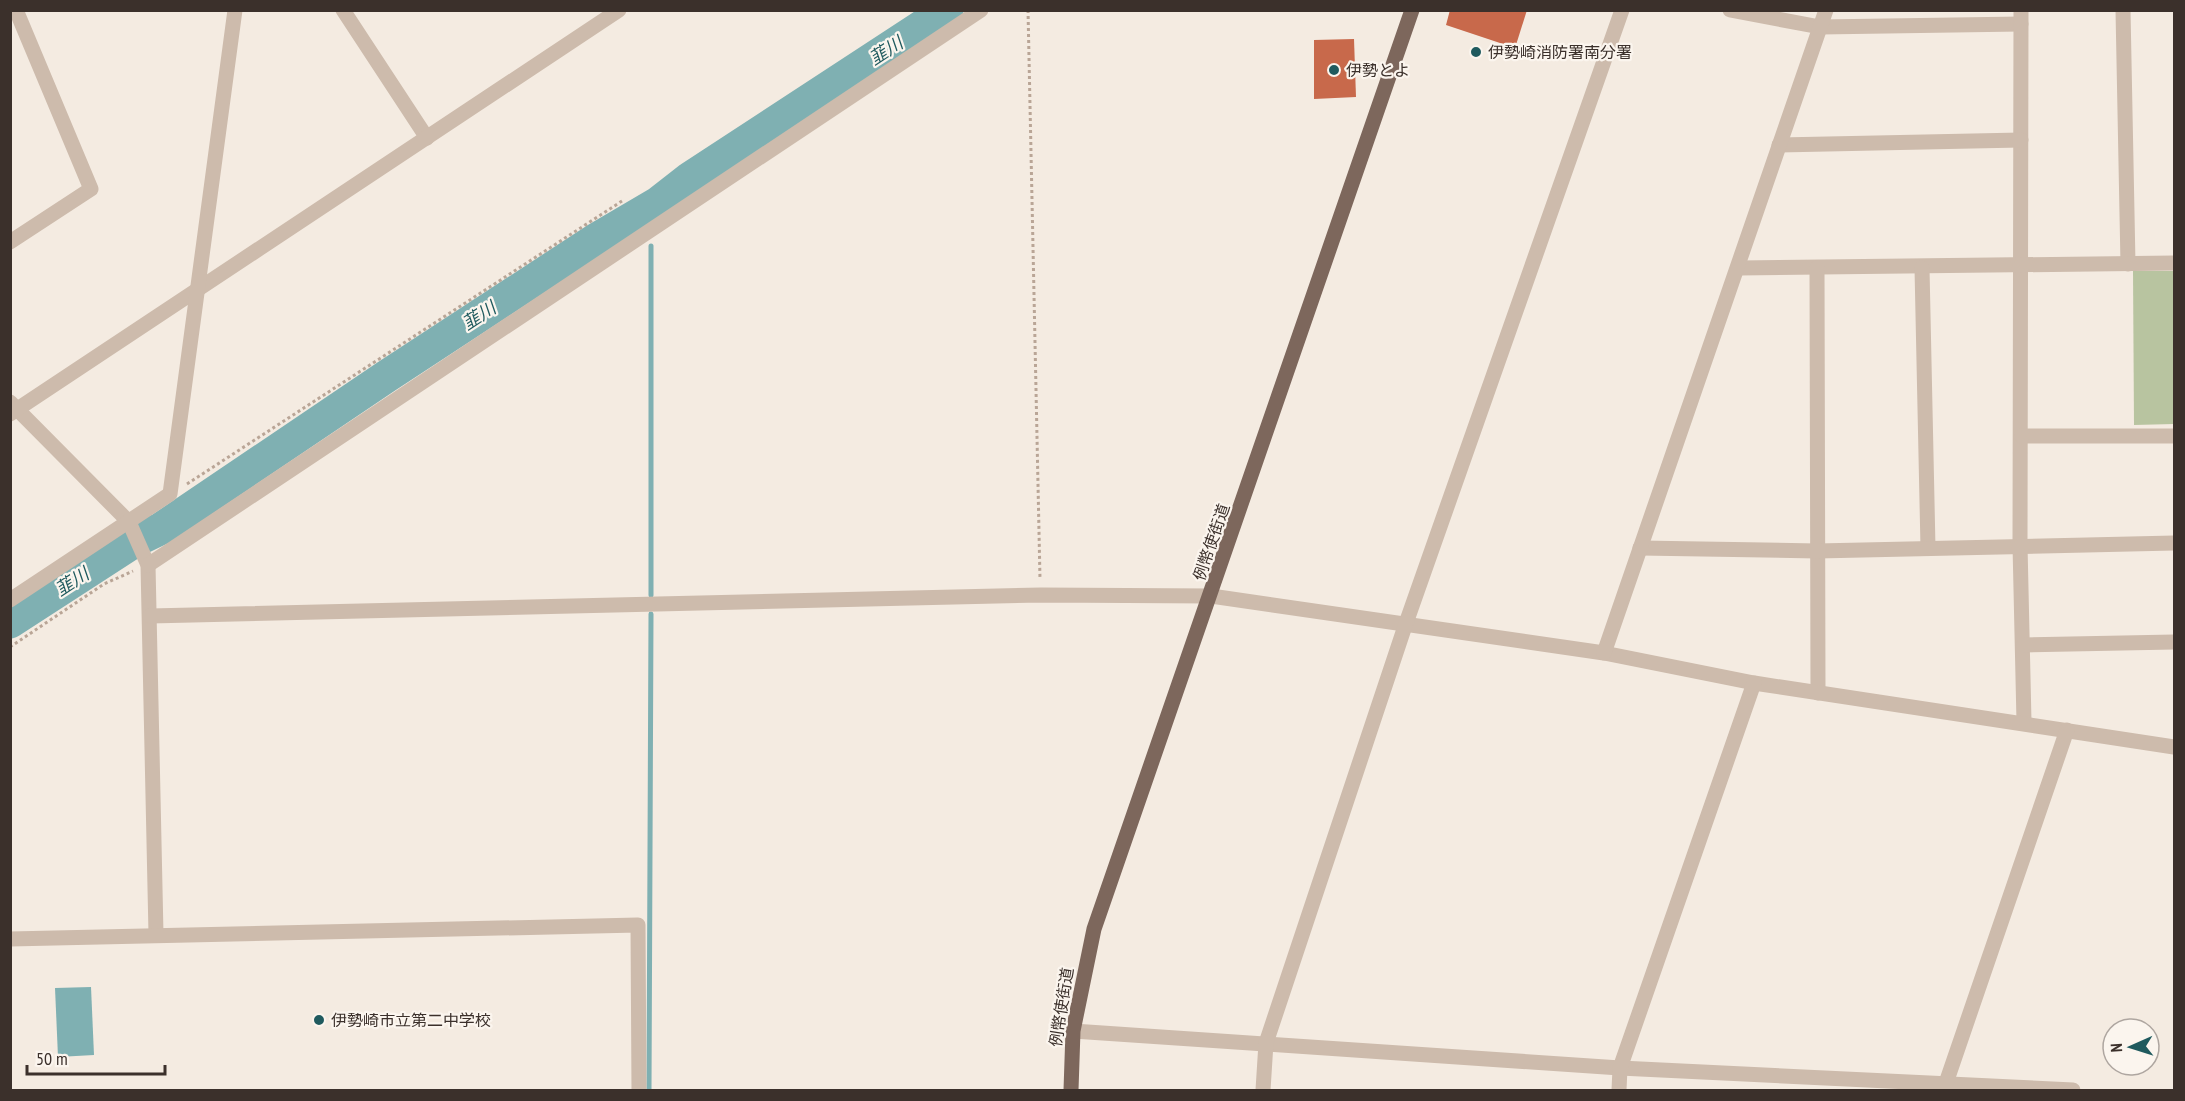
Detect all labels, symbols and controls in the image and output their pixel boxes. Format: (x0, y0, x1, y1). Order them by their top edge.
water label: 韮川 (864, 30, 909, 70)
place label: 伊勢崎消防署南分署 (1488, 42, 1632, 62)
marker: 伊勢崎消防署南分署 (1469, 45, 1483, 59)
place label: 伊勢とよ (1346, 60, 1410, 80)
marker: 伊勢とよ (1327, 63, 1341, 77)
water label: 韮川 (457, 295, 502, 335)
street label: 例幣使街道 (1189, 501, 1233, 583)
water label: 韮川 (50, 561, 95, 601)
street label: 例幣使街道 (1045, 966, 1077, 1048)
place label: 伊勢崎市立第二中学校 (331, 1010, 491, 1030)
marker: 伊勢崎市立第二中学校 (312, 1013, 326, 1027)
north arrow (2101, 1017, 2161, 1077)
scale bar (27, 1038, 165, 1076)
text: N (2106, 1043, 2126, 1053)
text: 50 m (36, 1047, 68, 1070)

